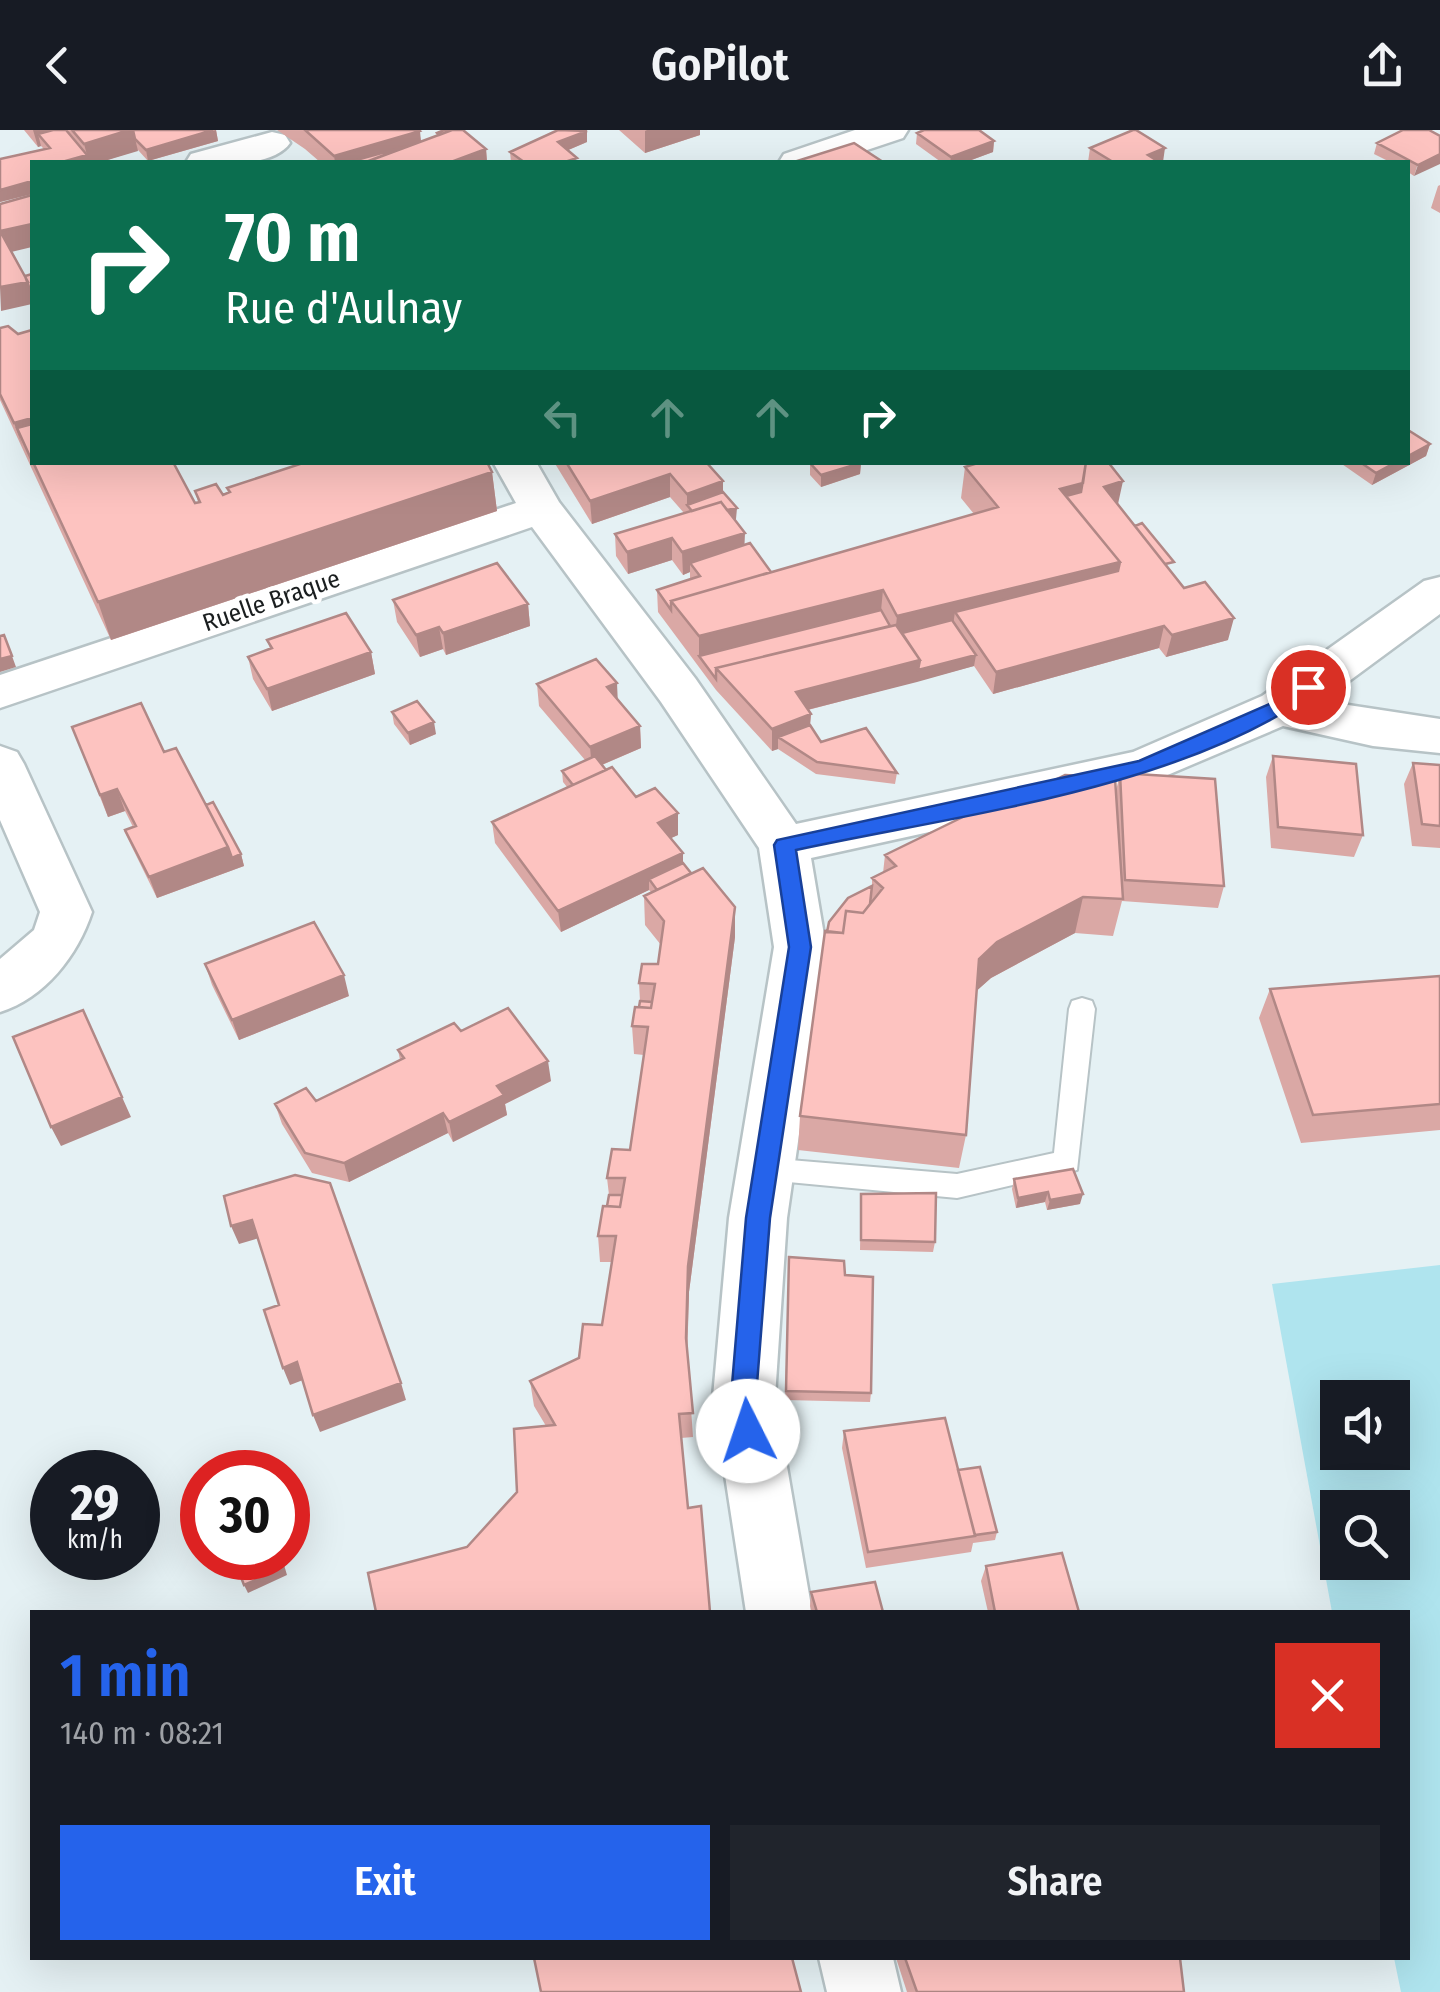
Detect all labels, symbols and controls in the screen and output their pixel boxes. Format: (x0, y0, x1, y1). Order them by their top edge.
icon: back (30, 38, 85, 93)
text: GoPilot (651, 38, 789, 92)
icon: share (1355, 38, 1410, 93)
text: 70 m (225, 196, 360, 280)
icon: right (60, 200, 190, 330)
text: Rue d'Aulnay (225, 281, 462, 335)
icon: left (535, 390, 590, 445)
icon: ahead (640, 390, 695, 445)
icon: ahead (745, 390, 800, 445)
icon: right (850, 390, 905, 445)
street label: Ruelle Braque (199, 563, 344, 638)
pin (1266, 645, 1351, 730)
icon: arrive (1281, 660, 1336, 715)
position arrow (696, 1379, 800, 1483)
map controls (1320, 1380, 1410, 1580)
button: sound (1320, 1380, 1410, 1470)
speed limit sign: 30 (180, 1450, 310, 1580)
text: 29 (71, 1473, 119, 1533)
button: search (1320, 1490, 1410, 1580)
text: km/h (67, 1525, 123, 1555)
text: 1 min (60, 1640, 191, 1712)
button: close (1275, 1643, 1380, 1748)
text: 140 m · 08:21 (60, 1714, 224, 1752)
button: Exit (60, 1825, 710, 1940)
button: Share (730, 1825, 1380, 1940)

